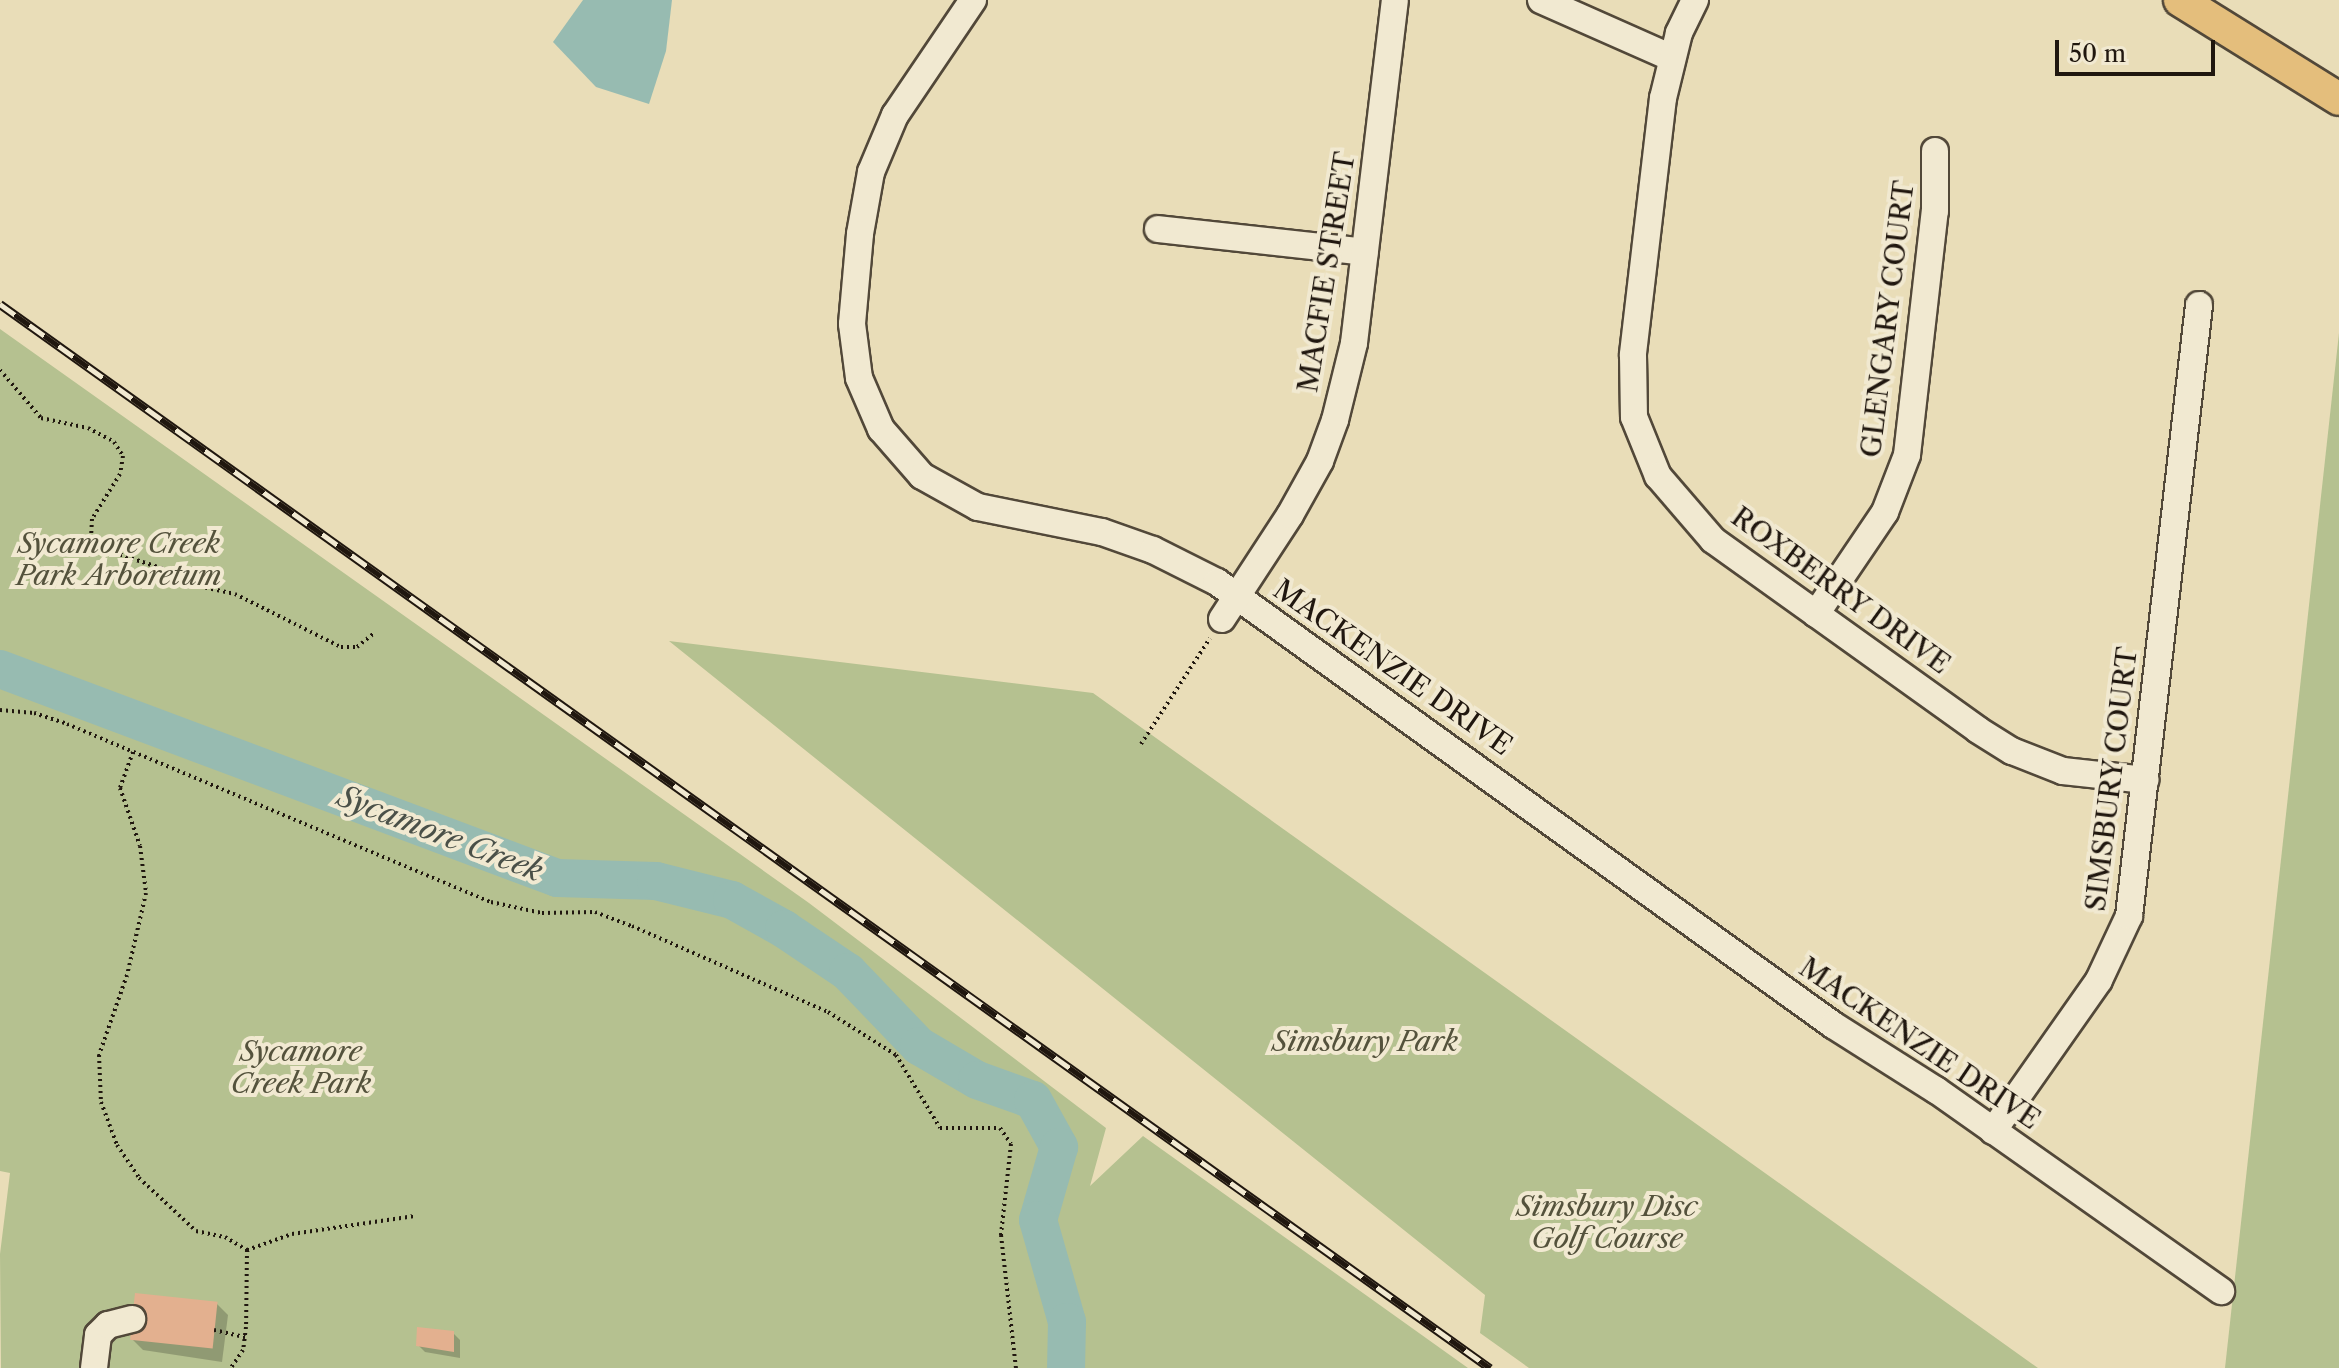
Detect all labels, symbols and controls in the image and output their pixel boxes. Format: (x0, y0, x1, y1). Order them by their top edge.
scale bar (2059, 24, 2219, 74)
text: 50 m (2069, 39, 2126, 68)
street label: MACFIE STREET (1290, 149, 1362, 395)
street label: GLENGARY COURT (1853, 178, 1921, 460)
street label: ROXBERRY DRIVE (1725, 499, 1957, 681)
park label: Sycamore Creek Park Arboretum (16, 526, 222, 592)
street label: MACKENZIE DRIVE (1267, 572, 1519, 762)
street label: SIMSBURY COURT (2078, 644, 2144, 914)
water label: Sycamore Creek (332, 778, 548, 890)
street label: MACKENZIE DRIVE (1793, 950, 2047, 1136)
park label: Simsbury Park (1272, 1024, 1458, 1058)
park label: Sycamore Creek Park (231, 1034, 371, 1100)
park label: Simsbury Disc Golf Course (1517, 1189, 1697, 1255)

